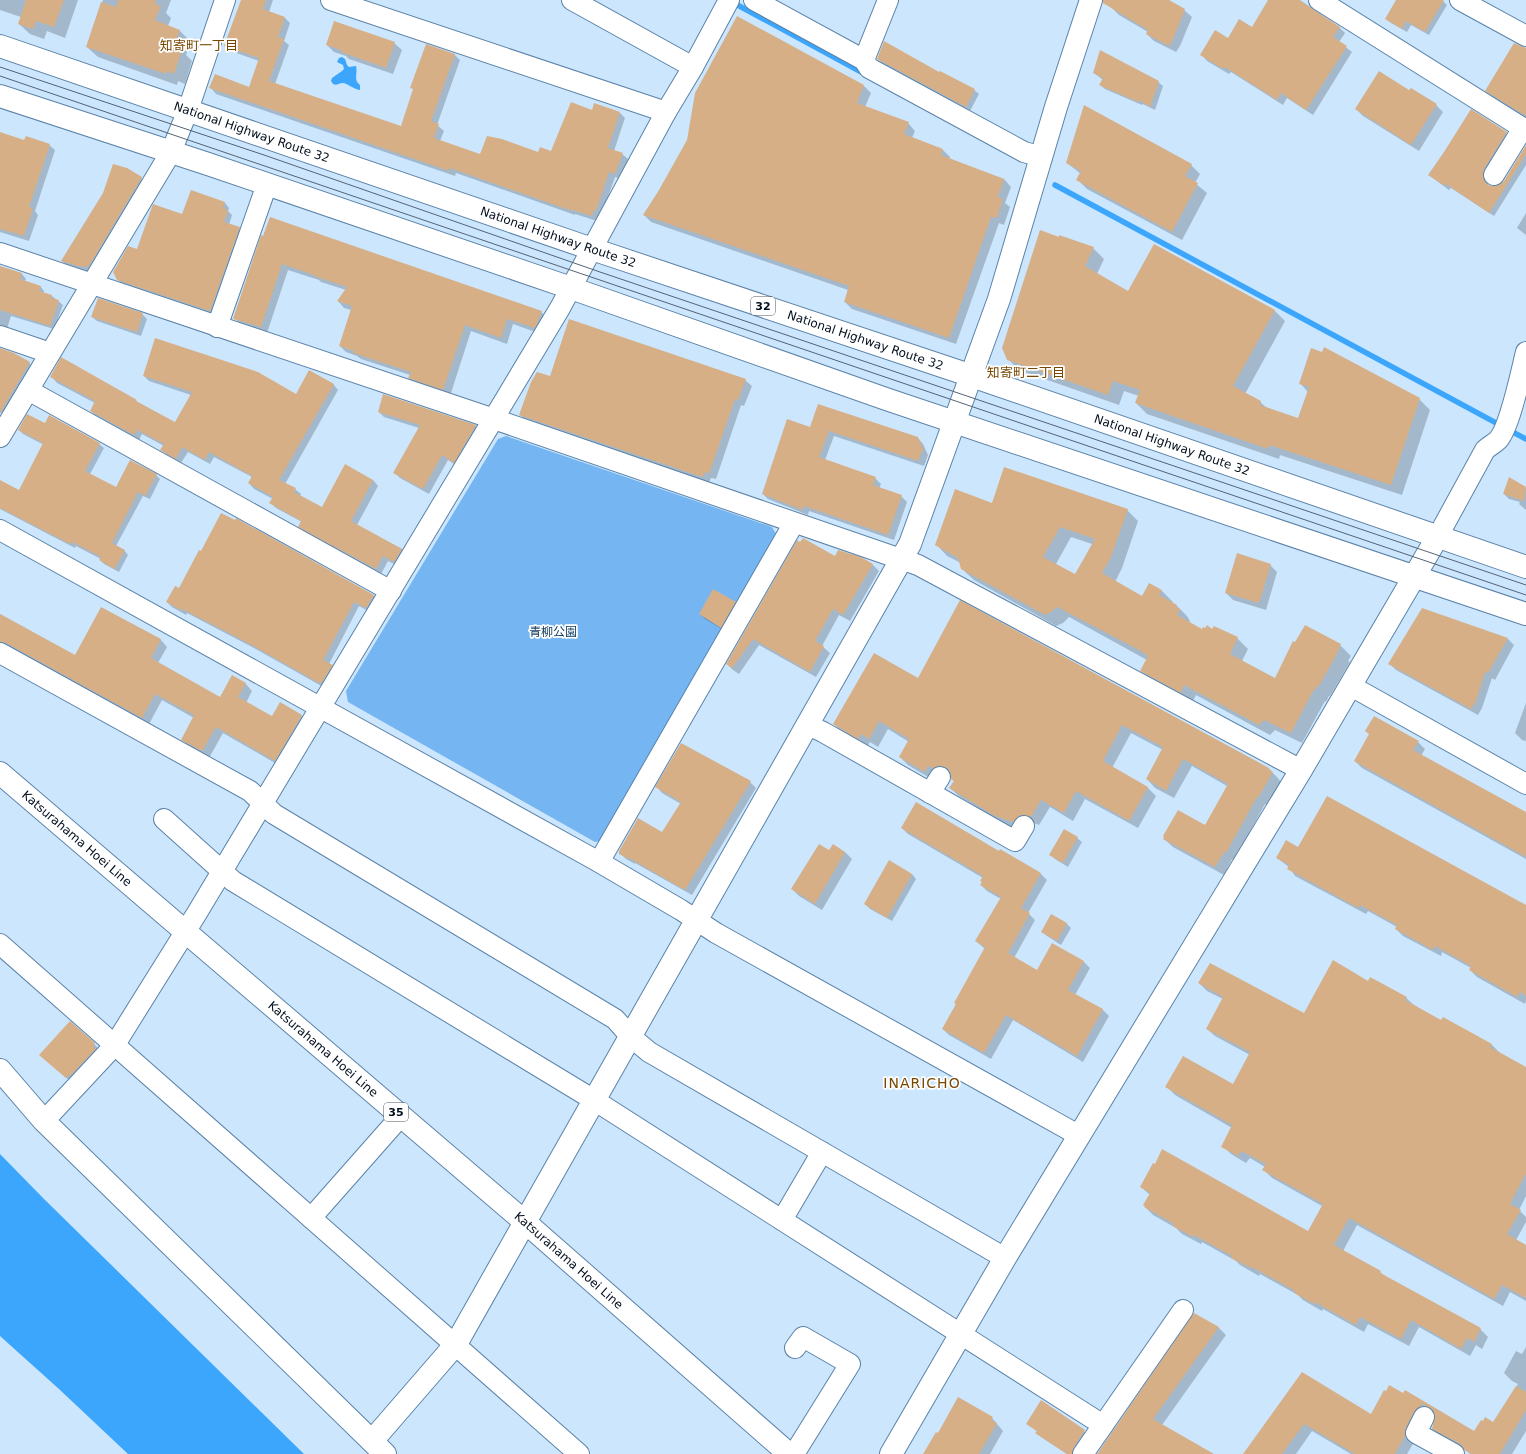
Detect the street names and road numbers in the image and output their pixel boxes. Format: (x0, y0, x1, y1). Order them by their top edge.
street label: National Highway Route 32 (172, 99, 331, 165)
street label: National Highway Route 32 (478, 204, 638, 270)
road number: 32 (751, 297, 775, 315)
street label: National Highway Route 32 (785, 308, 945, 373)
street label: National Highway Route 32 (1092, 412, 1252, 478)
street label: Katsurahama Hoei Line (19, 788, 134, 889)
street label: Katsurahama Hoei Line (265, 998, 381, 1100)
road number: 35 (384, 1103, 408, 1121)
street label: Katsurahama Hoei Line (512, 1209, 626, 1312)

